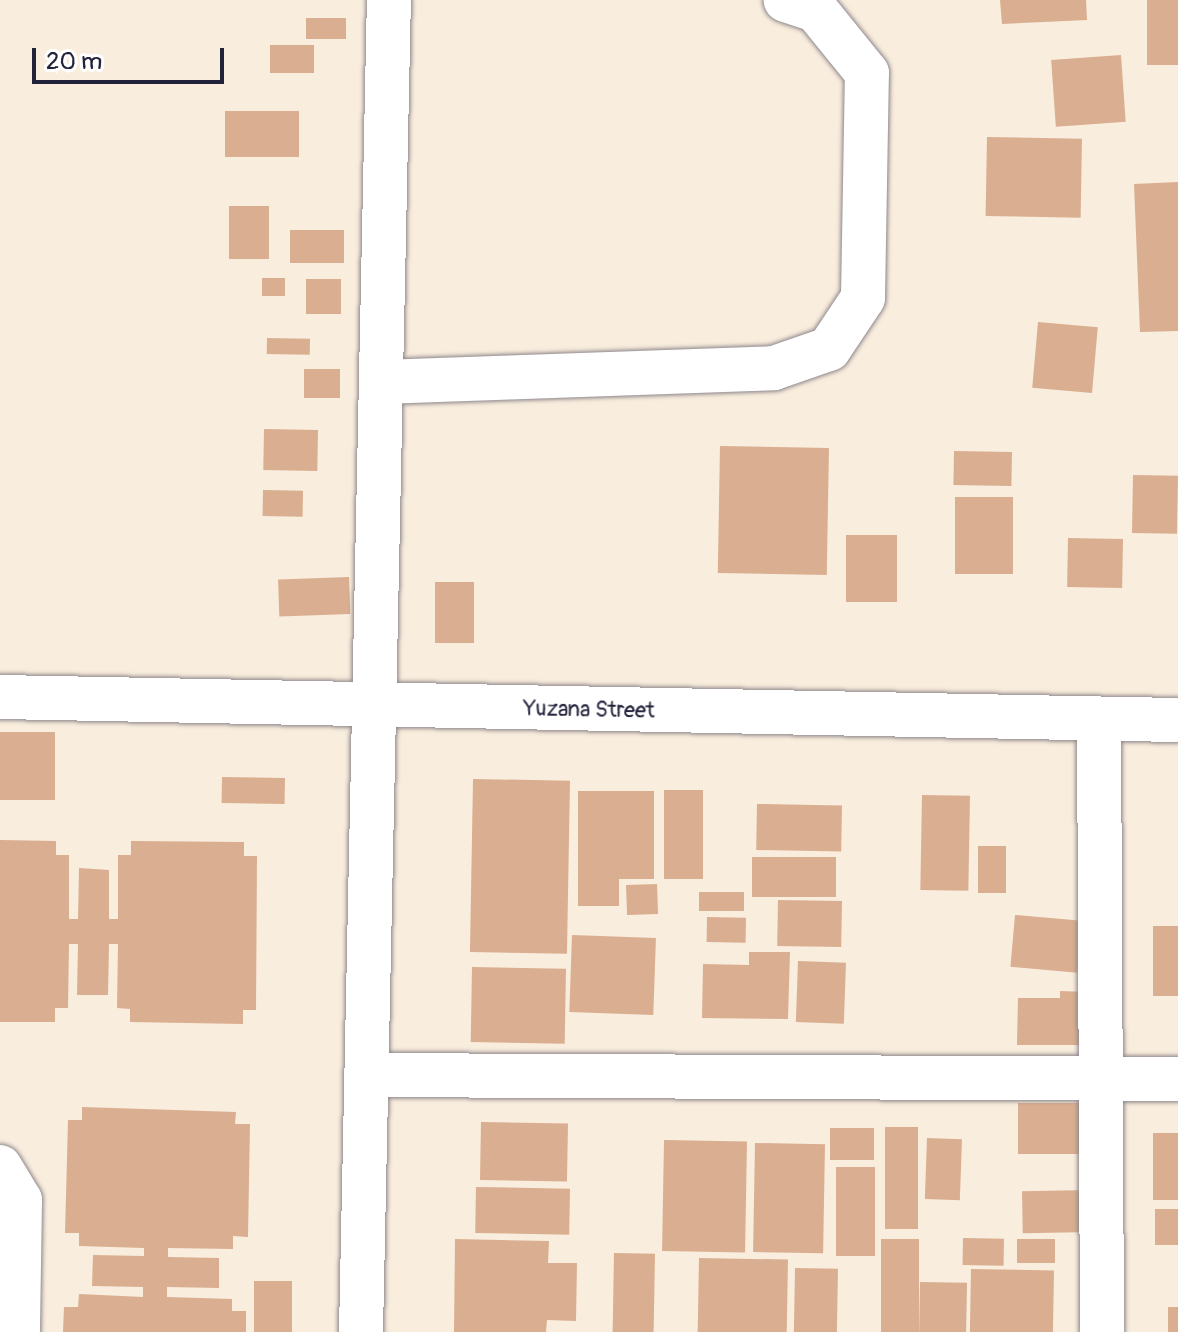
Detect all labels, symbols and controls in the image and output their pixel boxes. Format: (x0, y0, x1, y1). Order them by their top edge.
scale bar (36, 32, 228, 82)
text: 20 m (46, 47, 102, 76)
street label: Yuzana Street (523, 696, 655, 724)

